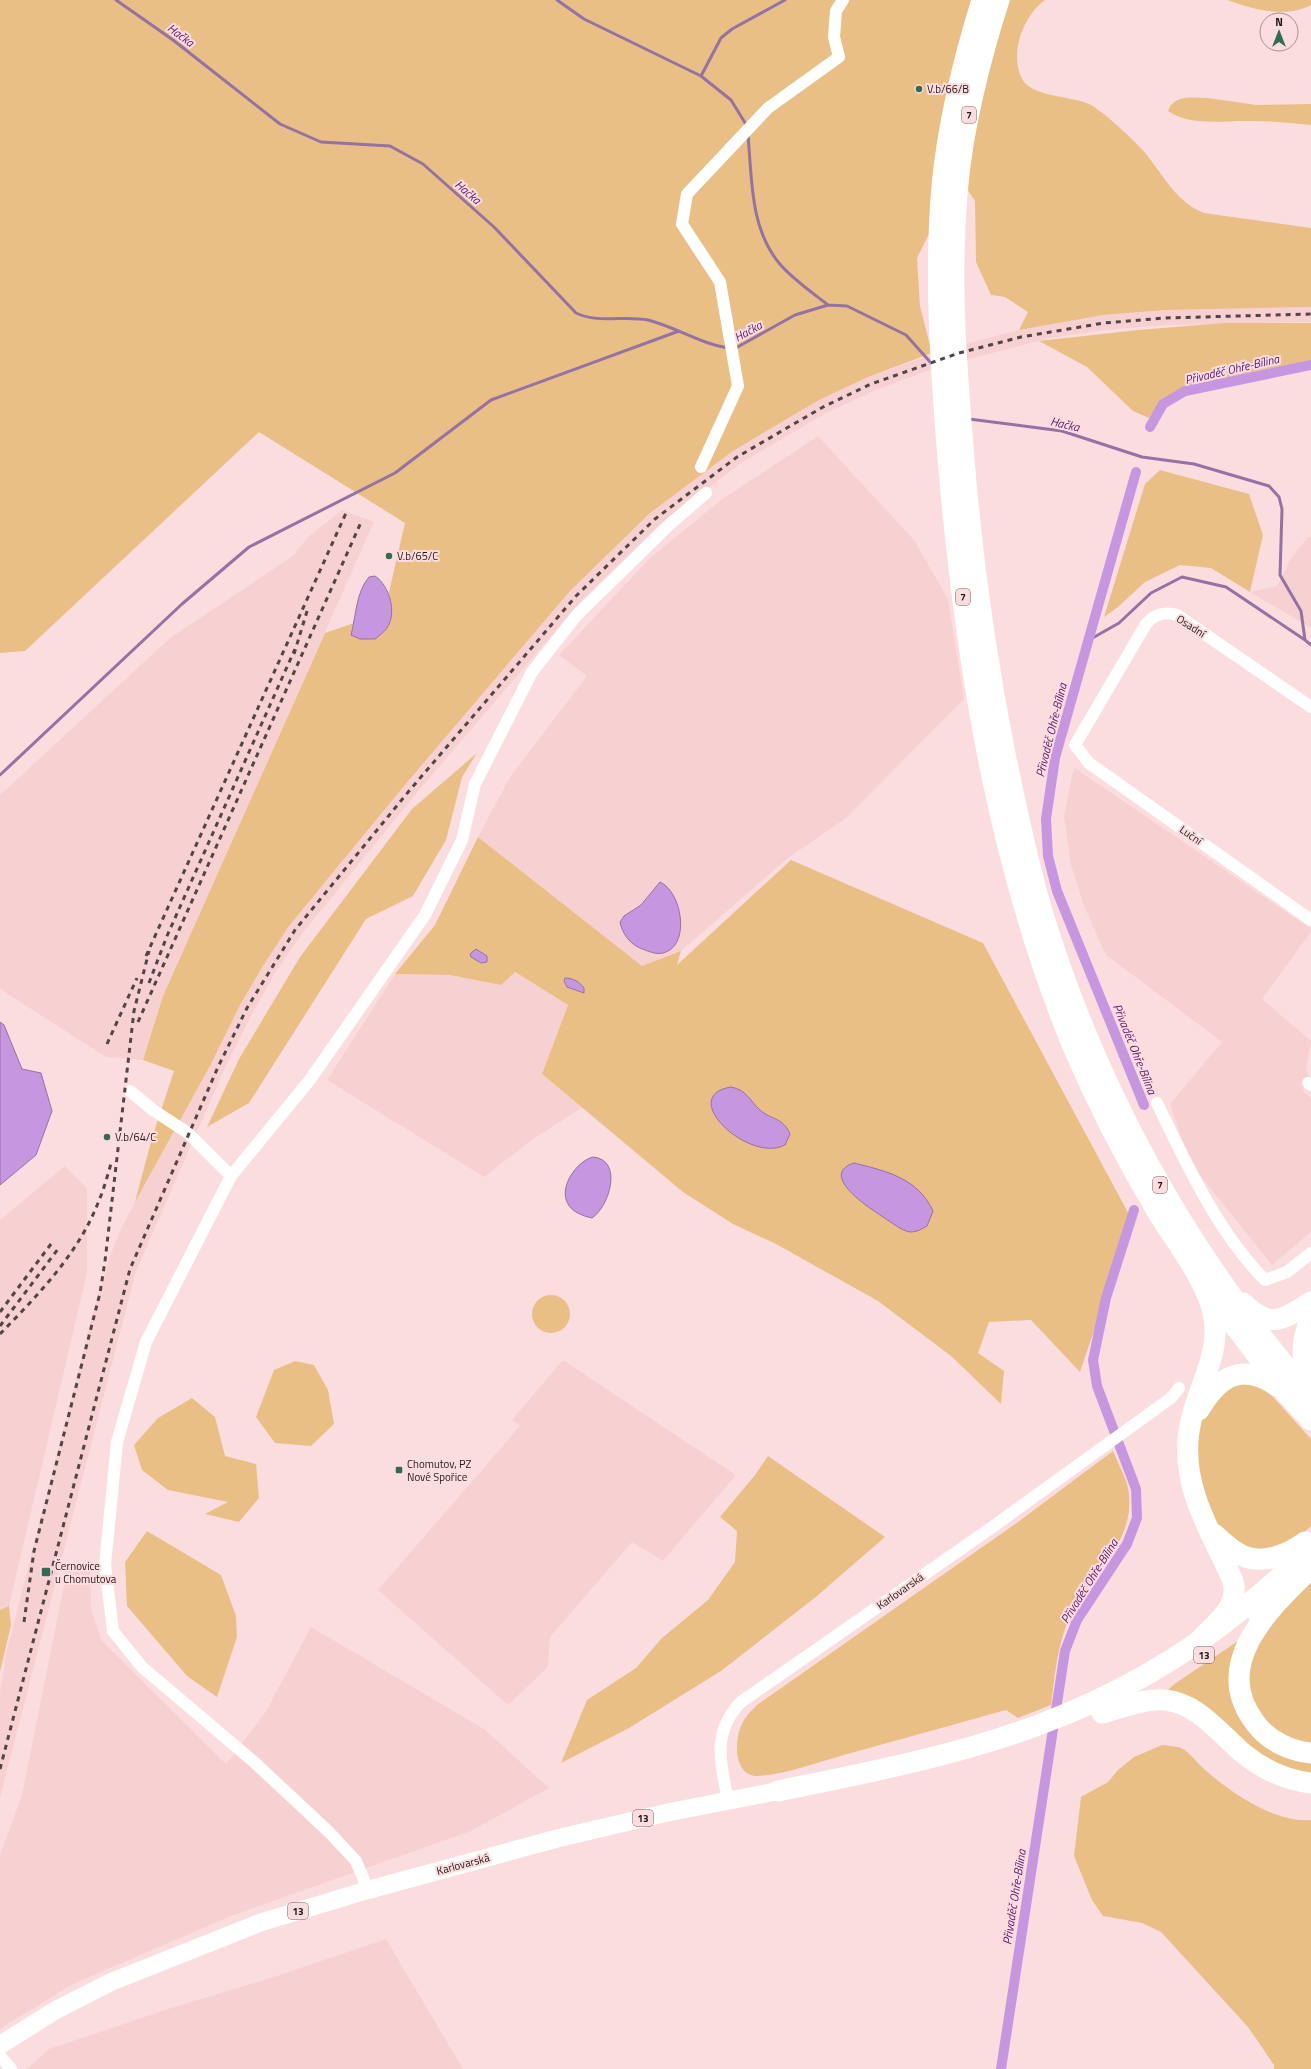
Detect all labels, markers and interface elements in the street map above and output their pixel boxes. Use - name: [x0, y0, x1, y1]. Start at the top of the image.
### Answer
- north arrow: [1259, 12, 1299, 52]
- text: N: [1275, 14, 1283, 30]
- water label: Hačka: [164, 19, 199, 52]
- place label: V.b/66/B: [927, 81, 969, 97]
- marker: V.b/66/B: [914, 84, 924, 94]
- road number: 7: [962, 107, 976, 123]
- water label: Hačka: [451, 175, 486, 209]
- water label: Hačka: [731, 315, 766, 346]
- water label: Přivaděč Ohře-Bílina: [1183, 349, 1282, 389]
- water label: Hačka: [1049, 411, 1082, 437]
- place label: V.b/65/C: [397, 548, 438, 564]
- marker: V.b/65/C: [384, 551, 394, 561]
- road number: 7: [956, 589, 970, 605]
- street label: Osadní: [1173, 611, 1210, 642]
- water label: Přivaděč Ohře-Bílina: [1030, 680, 1072, 779]
- street label: Luční: [1177, 822, 1207, 849]
- water label: Přivaděč Ohře-Bílina: [1108, 1001, 1162, 1098]
- place label: V.b/64/C: [115, 1129, 156, 1145]
- marker: V.b/64/C: [102, 1132, 112, 1142]
- road number: 7: [1153, 1177, 1167, 1193]
- place label: Chomutov, PZ Nové Spořice: [407, 1456, 472, 1485]
- marker: Chomutov, PZ Nové Spořice: [394, 1465, 404, 1475]
- water label: Přivaděč Ohře-Bílina: [1055, 1534, 1123, 1627]
- place label: Černovice u Chomutova: [55, 1558, 117, 1587]
- marker: Černovice u Chomutova: [40, 1566, 52, 1578]
- street label: Karlovarská: [873, 1569, 927, 1613]
- road number: 13: [1194, 1647, 1214, 1663]
- road number: 13: [633, 1810, 653, 1826]
- water label: Přivaděč Ohře-Bílina: [997, 1847, 1031, 1946]
- street label: Karlovarská: [435, 1849, 492, 1879]
- road number: 13: [288, 1903, 308, 1919]

